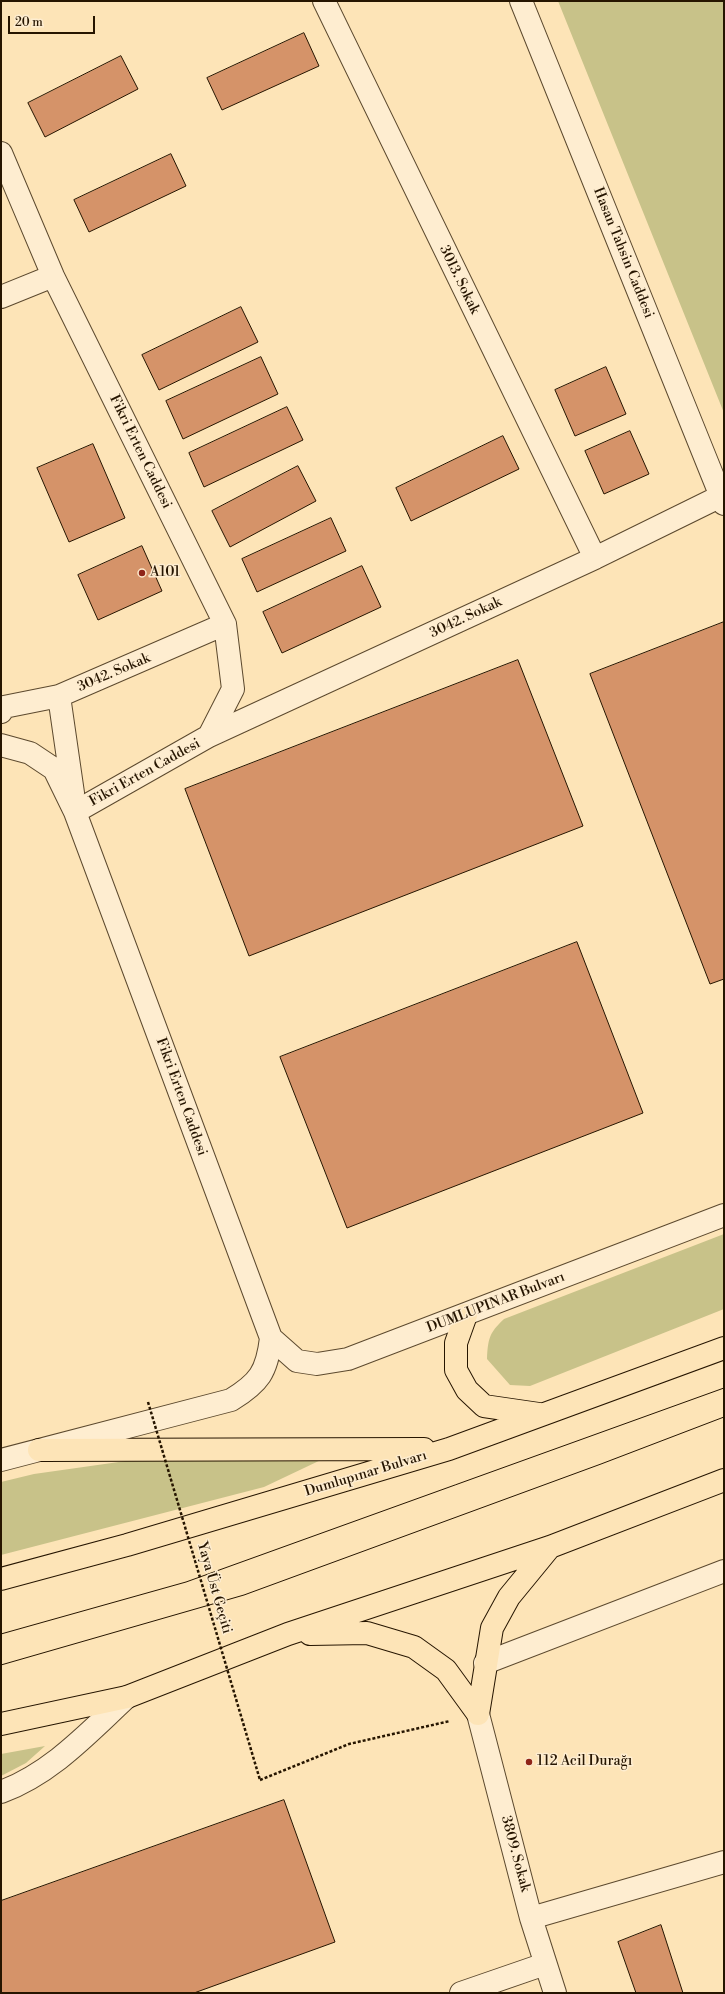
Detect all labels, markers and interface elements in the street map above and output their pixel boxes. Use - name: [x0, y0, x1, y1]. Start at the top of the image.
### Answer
- scale bar: [10, 8, 97, 34]
- text: 20 m: [15, 15, 43, 30]
- street label: Hasan Tahsin Caddesi: [589, 185, 657, 321]
- street label: 3013. Sokak: [435, 243, 483, 317]
- street label: Fikri Erten Caddesi: [105, 392, 175, 512]
- place label: A101: [150, 565, 180, 581]
- marker: A101: [137, 568, 147, 578]
- street label: 3042. Sokak: [427, 594, 505, 642]
- street label: 3042. Sokak: [75, 650, 153, 696]
- street label: Fikri Erten Caddesi: [86, 735, 204, 811]
- street label: Fikri Erten Caddesi: [152, 1036, 210, 1158]
- street label: DUMLUPINAR Bulvarı: [425, 1269, 567, 1337]
- street label: Dumlupınar Bulvarı: [303, 1447, 429, 1501]
- street label: Yaya Üst Geçiti: [193, 1540, 235, 1636]
- place label: 112 Acil Durağı: [537, 1754, 632, 1770]
- marker: 112 Acil Durağı: [524, 1757, 534, 1767]
- street label: 3809. Sokak: [497, 1814, 533, 1894]

